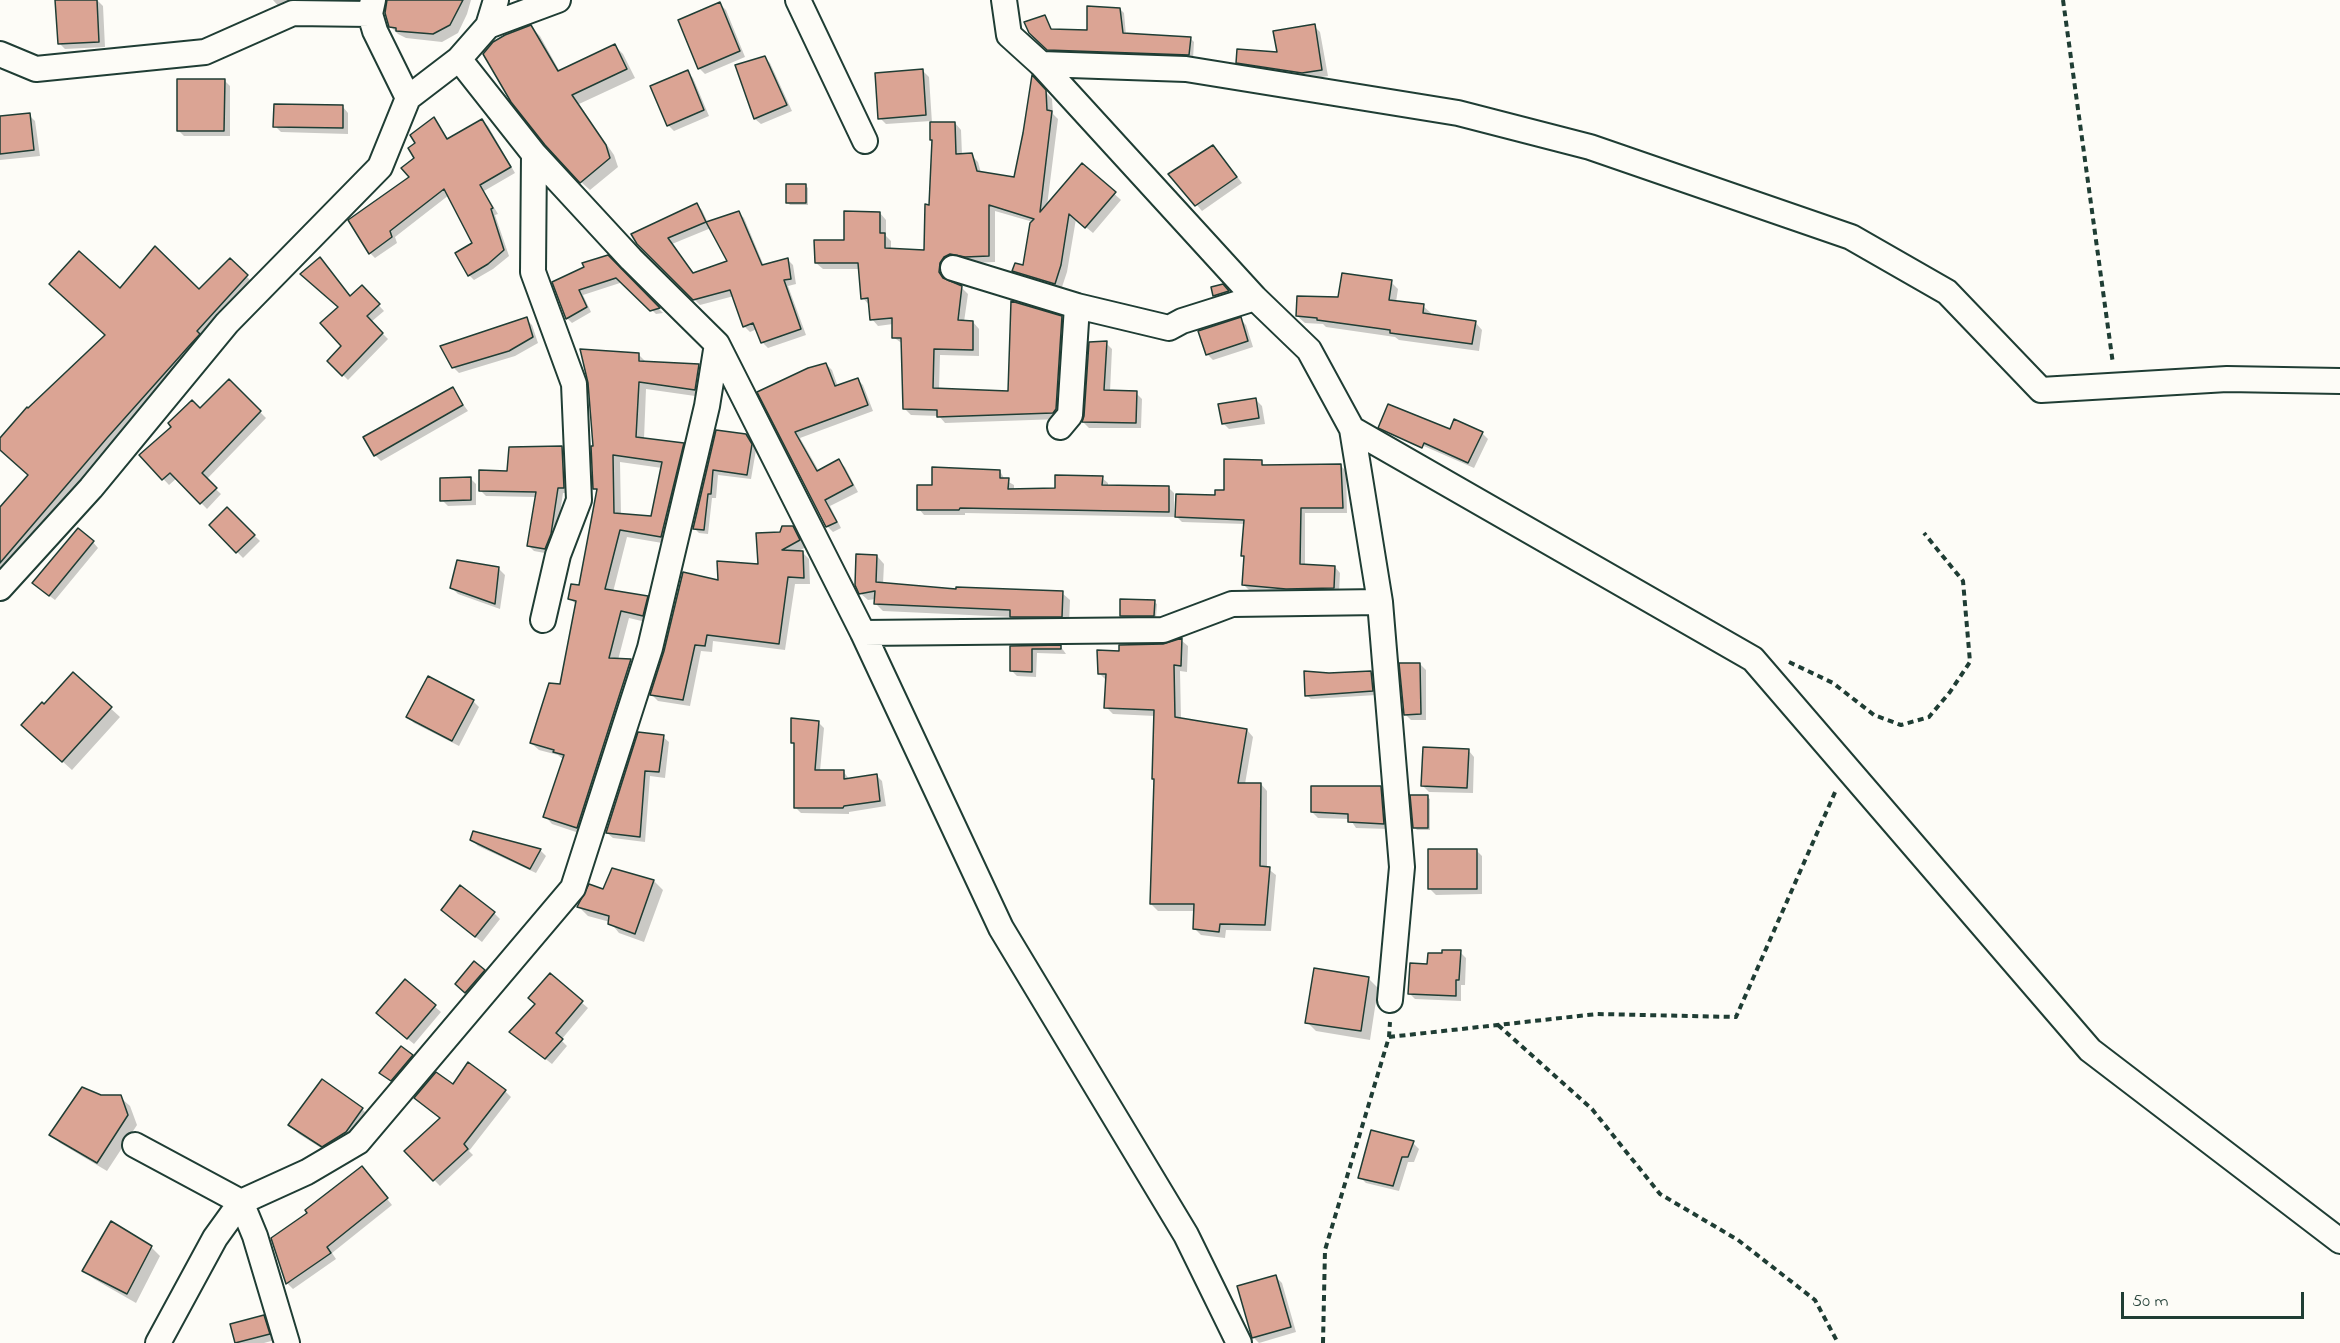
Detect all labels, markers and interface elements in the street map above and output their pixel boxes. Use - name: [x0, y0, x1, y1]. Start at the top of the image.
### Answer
- scale bar: [2124, 1280, 2307, 1318]
- text: 50 m: [2132, 1289, 2169, 1315]

